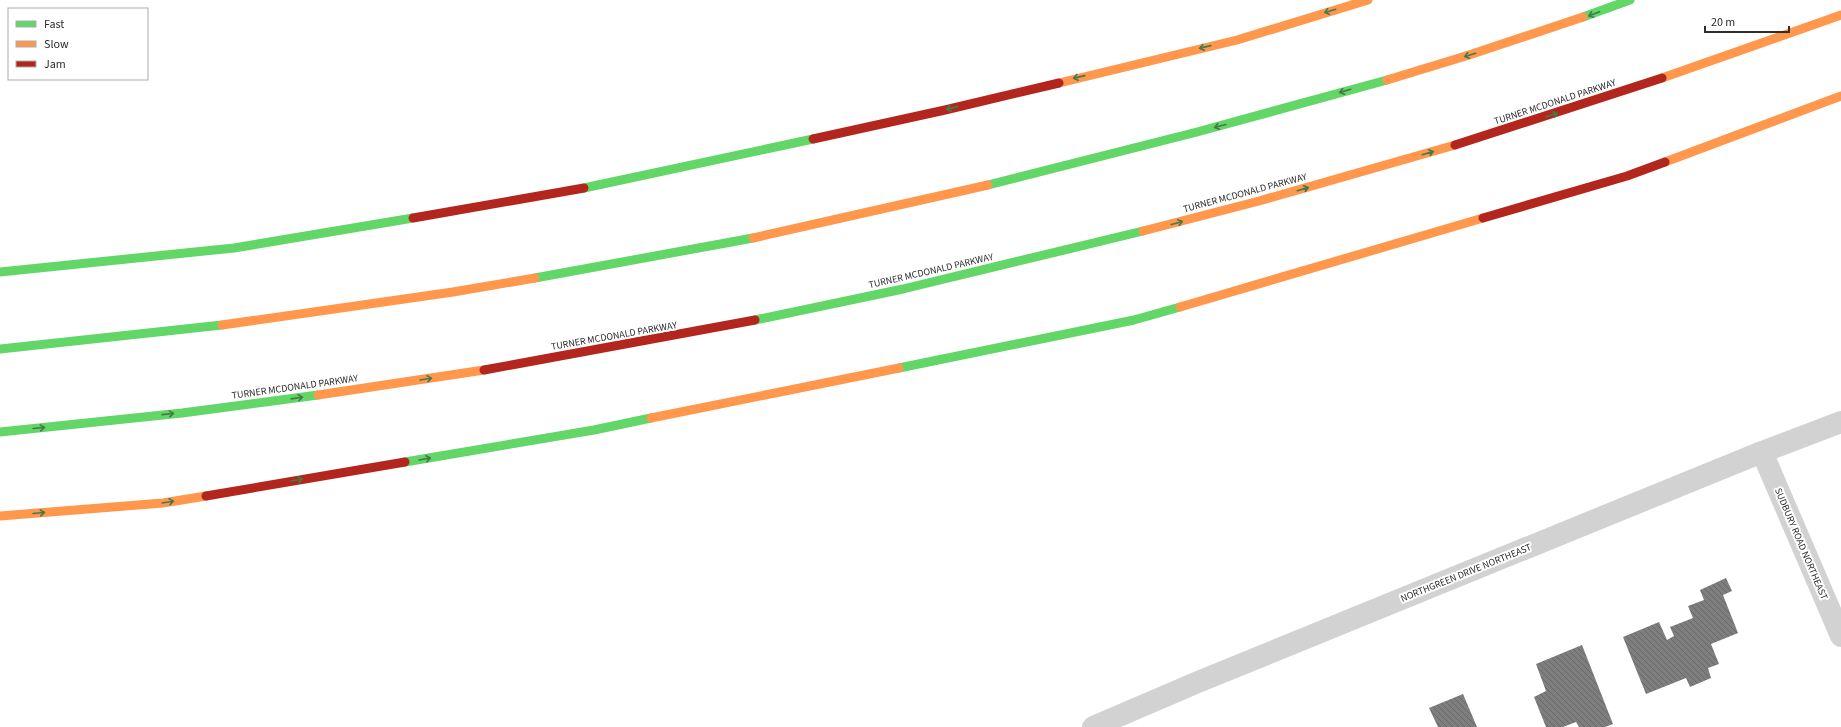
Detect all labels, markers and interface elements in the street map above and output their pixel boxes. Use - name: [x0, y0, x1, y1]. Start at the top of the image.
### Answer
- legend: [8, 8, 148, 80]
- one-way arrow: [1324, 8, 1337, 15]
- scale bar: [1705, 8, 1789, 34]
- one-way arrow: [1588, 10, 1600, 18]
- text: 20 m: [1711, 14, 1735, 31]
- text: Fast: [44, 16, 64, 33]
- text: Slow: [44, 36, 69, 53]
- one-way arrow: [1199, 44, 1212, 52]
- one-way arrow: [1464, 51, 1476, 59]
- text: Jam: [44, 56, 66, 73]
- one-way arrow: [1073, 74, 1086, 82]
- street label: TURNER MCDONALD PARKWAY: [1492, 76, 1618, 128]
- one-way arrow: [1339, 88, 1352, 95]
- one-way arrow: [946, 104, 959, 112]
- one-way arrow: [1545, 111, 1558, 118]
- one-way arrow: [1214, 123, 1227, 130]
- one-way arrow: [1421, 149, 1434, 157]
- street label: TURNER MCDONALD PARKWAY: [1182, 170, 1309, 216]
- one-way arrow: [1296, 185, 1309, 192]
- one-way arrow: [1170, 218, 1183, 226]
- street label: TURNER MCDONALD PARKWAY: [867, 250, 995, 292]
- street label: TURNER MCDONALD PARKWAY: [550, 318, 678, 354]
- street label: TURNER MCDONALD PARKWAY: [231, 371, 359, 403]
- one-way arrow: [419, 375, 432, 383]
- one-way arrow: [290, 394, 303, 402]
- one-way arrow: [161, 410, 174, 418]
- one-way arrow: [32, 424, 45, 432]
- one-way arrow: [418, 455, 431, 463]
- one-way arrow: [290, 476, 303, 484]
- street label: SUDBURY ROAD NORTHEAST: [1771, 486, 1831, 603]
- one-way arrow: [161, 498, 174, 506]
- one-way arrow: [32, 510, 45, 517]
- street label: NORTHGREEN DRIVE NORTHEAST: [1398, 540, 1534, 606]

